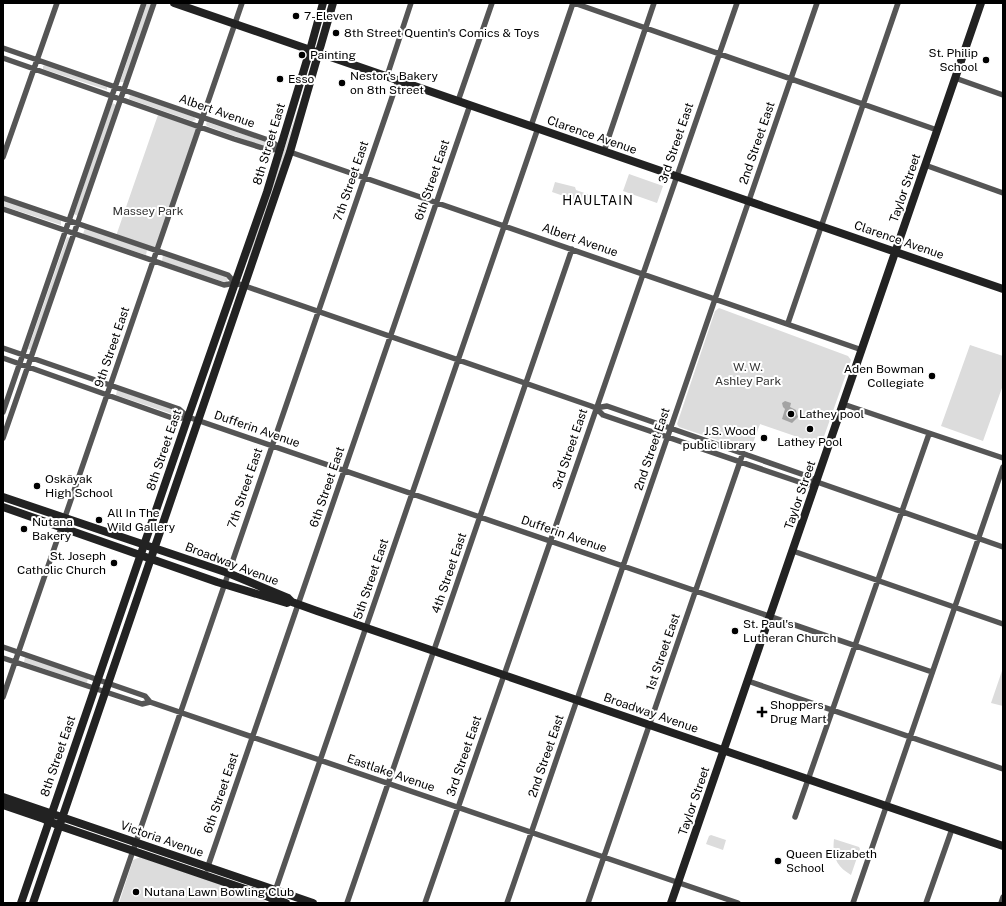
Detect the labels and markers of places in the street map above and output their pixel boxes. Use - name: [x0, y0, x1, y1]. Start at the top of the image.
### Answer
- place label: 7-Eleven: [304, 9, 353, 23]
- marker: 7-Eleven: [291, 11, 301, 21]
- place label: 8th Street Quentin's Comics & Toys: [344, 26, 539, 40]
- marker: 8th Street Quentin's Comics & Toys: [331, 28, 341, 38]
- place label: St. Philip School: [929, 46, 978, 74]
- place label: Painting: [310, 48, 356, 62]
- marker: Painting: [297, 50, 307, 60]
- marker: St. Philip School: [981, 55, 991, 65]
- place label: Nestor's Bakery on 8th Street: [350, 69, 439, 97]
- place label: Esso: [288, 72, 314, 86]
- marker: Esso: [275, 74, 285, 84]
- marker: Nestor's Bakery on 8th Street: [337, 78, 347, 88]
- place label: Aden Bowman Collegiate: [844, 362, 924, 390]
- marker: Aden Bowman Collegiate: [927, 371, 937, 381]
- place label: Lathey pool: [799, 407, 864, 421]
- marker: Lathey pool: [786, 409, 796, 419]
- place label: J.S. Wood public library: [683, 424, 757, 452]
- marker: Lathey Pool: [805, 424, 815, 434]
- marker: J.S. Wood public library: [759, 433, 769, 443]
- place label: Lathey Pool: [777, 435, 843, 449]
- place label: Oskāyak High School: [45, 472, 113, 500]
- marker: Oskāyak High School: [32, 481, 42, 491]
- place label: All In The Wild Gallery: [107, 506, 176, 534]
- place label: Nutana Bakery: [32, 515, 73, 543]
- marker: All In The Wild Gallery: [94, 515, 104, 525]
- marker: Nutana Bakery: [19, 524, 29, 534]
- place label: St. Joseph Catholic Church: [17, 549, 106, 577]
- marker: St. Joseph Catholic Church: [109, 558, 119, 568]
- place label: St. Paul's Lutheran Church: [743, 617, 837, 645]
- marker: St. Paul's Lutheran Church: [730, 626, 740, 636]
- place label: Shoppers Drug Mart: [770, 698, 827, 726]
- marker: Shoppers Drug Mart: [757, 707, 767, 717]
- place label: Queen Elizabeth School: [786, 847, 877, 875]
- marker: Queen Elizabeth School: [773, 856, 783, 866]
- place label: Nutana Lawn Bowling Club: [144, 885, 294, 899]
- marker: Nutana Lawn Bowling Club: [131, 887, 141, 897]

